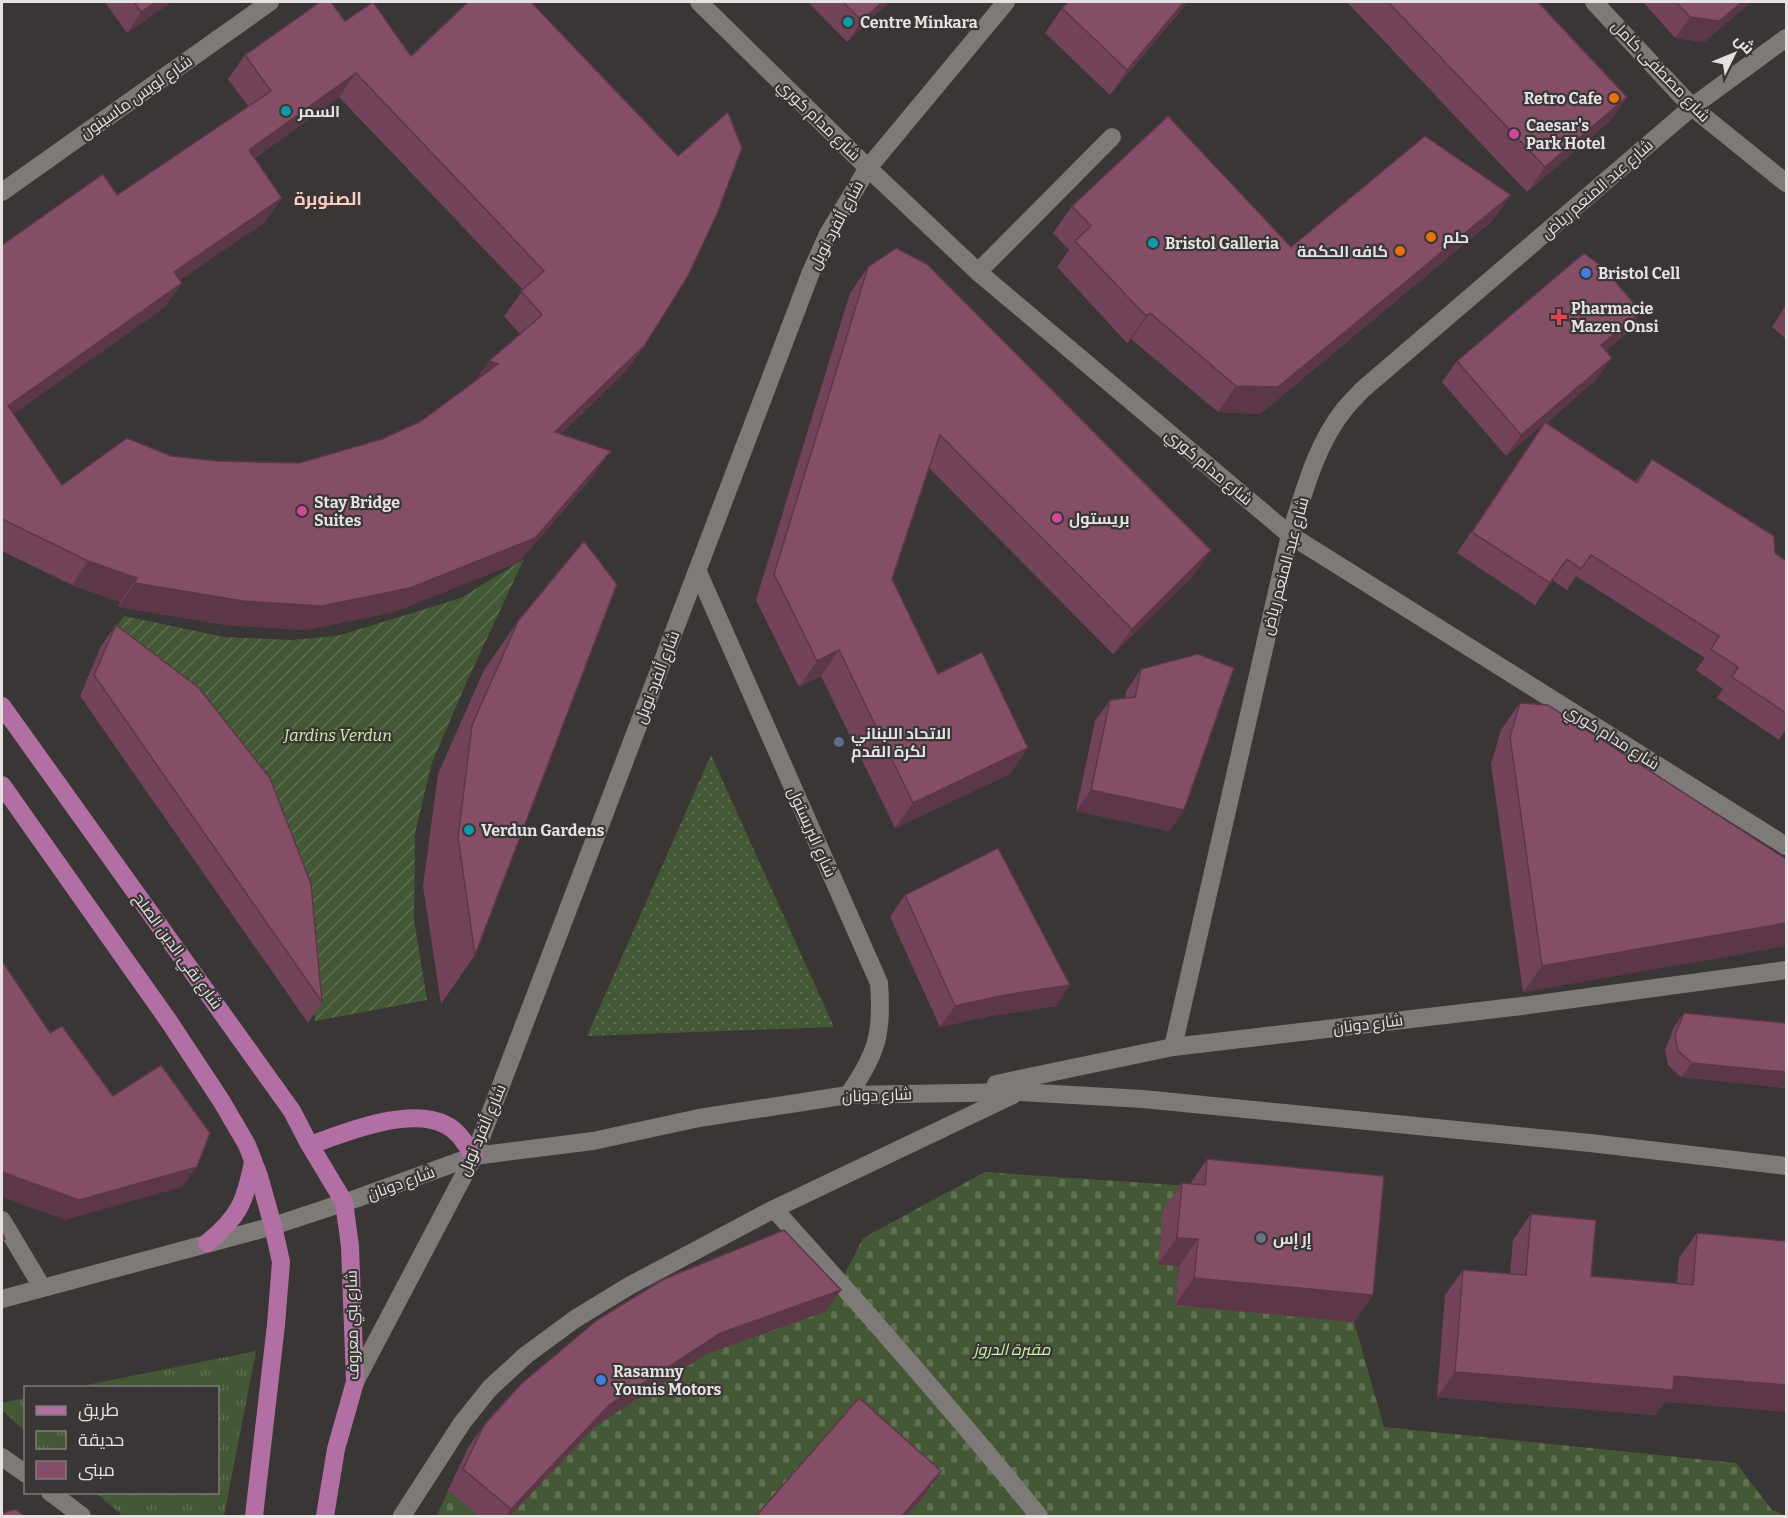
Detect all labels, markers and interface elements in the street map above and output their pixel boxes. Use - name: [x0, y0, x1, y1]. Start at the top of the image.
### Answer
- place label: Centre Minkara: [860, 13, 978, 32]
- marker: Centre Minkara: [841, 15, 855, 29]
- street label: شارع مصطفى كامل: [1606, 16, 1714, 127]
- north arrow: [1704, 24, 1764, 84]
- text: ش: [1731, 30, 1759, 58]
- street label: شارع لويس ماسينون: [76, 51, 197, 145]
- street label: شارع مدام كوري: [771, 76, 865, 167]
- place label: Retro Cafe: [1524, 89, 1602, 108]
- marker: Retro Cafe: [1607, 91, 1621, 105]
- place label: السمر: [297, 102, 340, 121]
- marker: السمر: [279, 104, 293, 118]
- place label: Caesar's Park Hotel: [1526, 116, 1606, 153]
- marker: Caesar's Park Hotel: [1507, 127, 1521, 141]
- street label: شارع عبد المنعم رياض: [1537, 135, 1658, 244]
- street label: شارع ألفرد نوبل: [805, 177, 869, 274]
- district label: الصنوبرة: [294, 188, 362, 210]
- place label: حلم: [1443, 228, 1469, 249]
- marker: حلم: [1424, 230, 1438, 244]
- place label: Bristol Galleria: [1165, 234, 1279, 253]
- marker: Bristol Galleria: [1146, 236, 1160, 250]
- place label: كافه الحكمة: [1297, 242, 1388, 261]
- marker: كافه الحكمة: [1393, 244, 1407, 258]
- place label: Bristol Cell: [1598, 264, 1680, 283]
- marker: Bristol Cell: [1579, 266, 1593, 280]
- place label: Pharmacie Mazen Onsi: [1571, 299, 1659, 336]
- marker: Pharmacie Mazen Onsi: [1552, 310, 1566, 324]
- street label: شارع مدام كوري: [1159, 425, 1257, 512]
- place label: Stay Bridge Suites: [314, 493, 400, 530]
- street label: شارع عبد المنعم رياض: [1257, 495, 1314, 637]
- marker: Stay Bridge Suites: [295, 504, 309, 518]
- place label: بريستول: [1069, 509, 1130, 528]
- marker: بريستول: [1050, 511, 1064, 525]
- street label: شارع ألفرد نوبل: [631, 628, 685, 727]
- street label: شارع مدام كوري: [1559, 700, 1663, 777]
- place label: الاتحاد اللبناني لكرة القدم: [851, 724, 951, 763]
- park label: Jardins Verdun: [282, 726, 392, 745]
- marker: الاتحاد اللبناني لكرة القدم: [832, 735, 846, 749]
- street label: شارع البريستول: [782, 784, 840, 881]
- place label: Verdun Gardens: [481, 821, 605, 840]
- marker: Verdun Gardens: [462, 823, 476, 837]
- street label: شارع تقي الدين الصلح: [126, 889, 227, 1015]
- street label: شارع دونان: [1332, 1010, 1404, 1040]
- street label: شارع ألفرد نوبل: [454, 1081, 512, 1180]
- street label: شارع دونان: [842, 1084, 913, 1108]
- street label: شارع دونان: [365, 1162, 438, 1206]
- place label: إر إس: [1273, 1229, 1312, 1250]
- marker: إر إس: [1254, 1231, 1268, 1245]
- street label: شارع بني معروف: [342, 1270, 366, 1380]
- park label: مقبرة الدروز: [972, 1340, 1051, 1359]
- place label: Rasamny Younis Motors: [613, 1362, 722, 1399]
- marker: Rasamny Younis Motors: [594, 1373, 608, 1387]
- legend: [24, 1386, 219, 1494]
- text: طريق: [78, 1399, 119, 1422]
- text: حديقة: [78, 1429, 124, 1451]
- text: مبنى: [78, 1459, 115, 1481]

